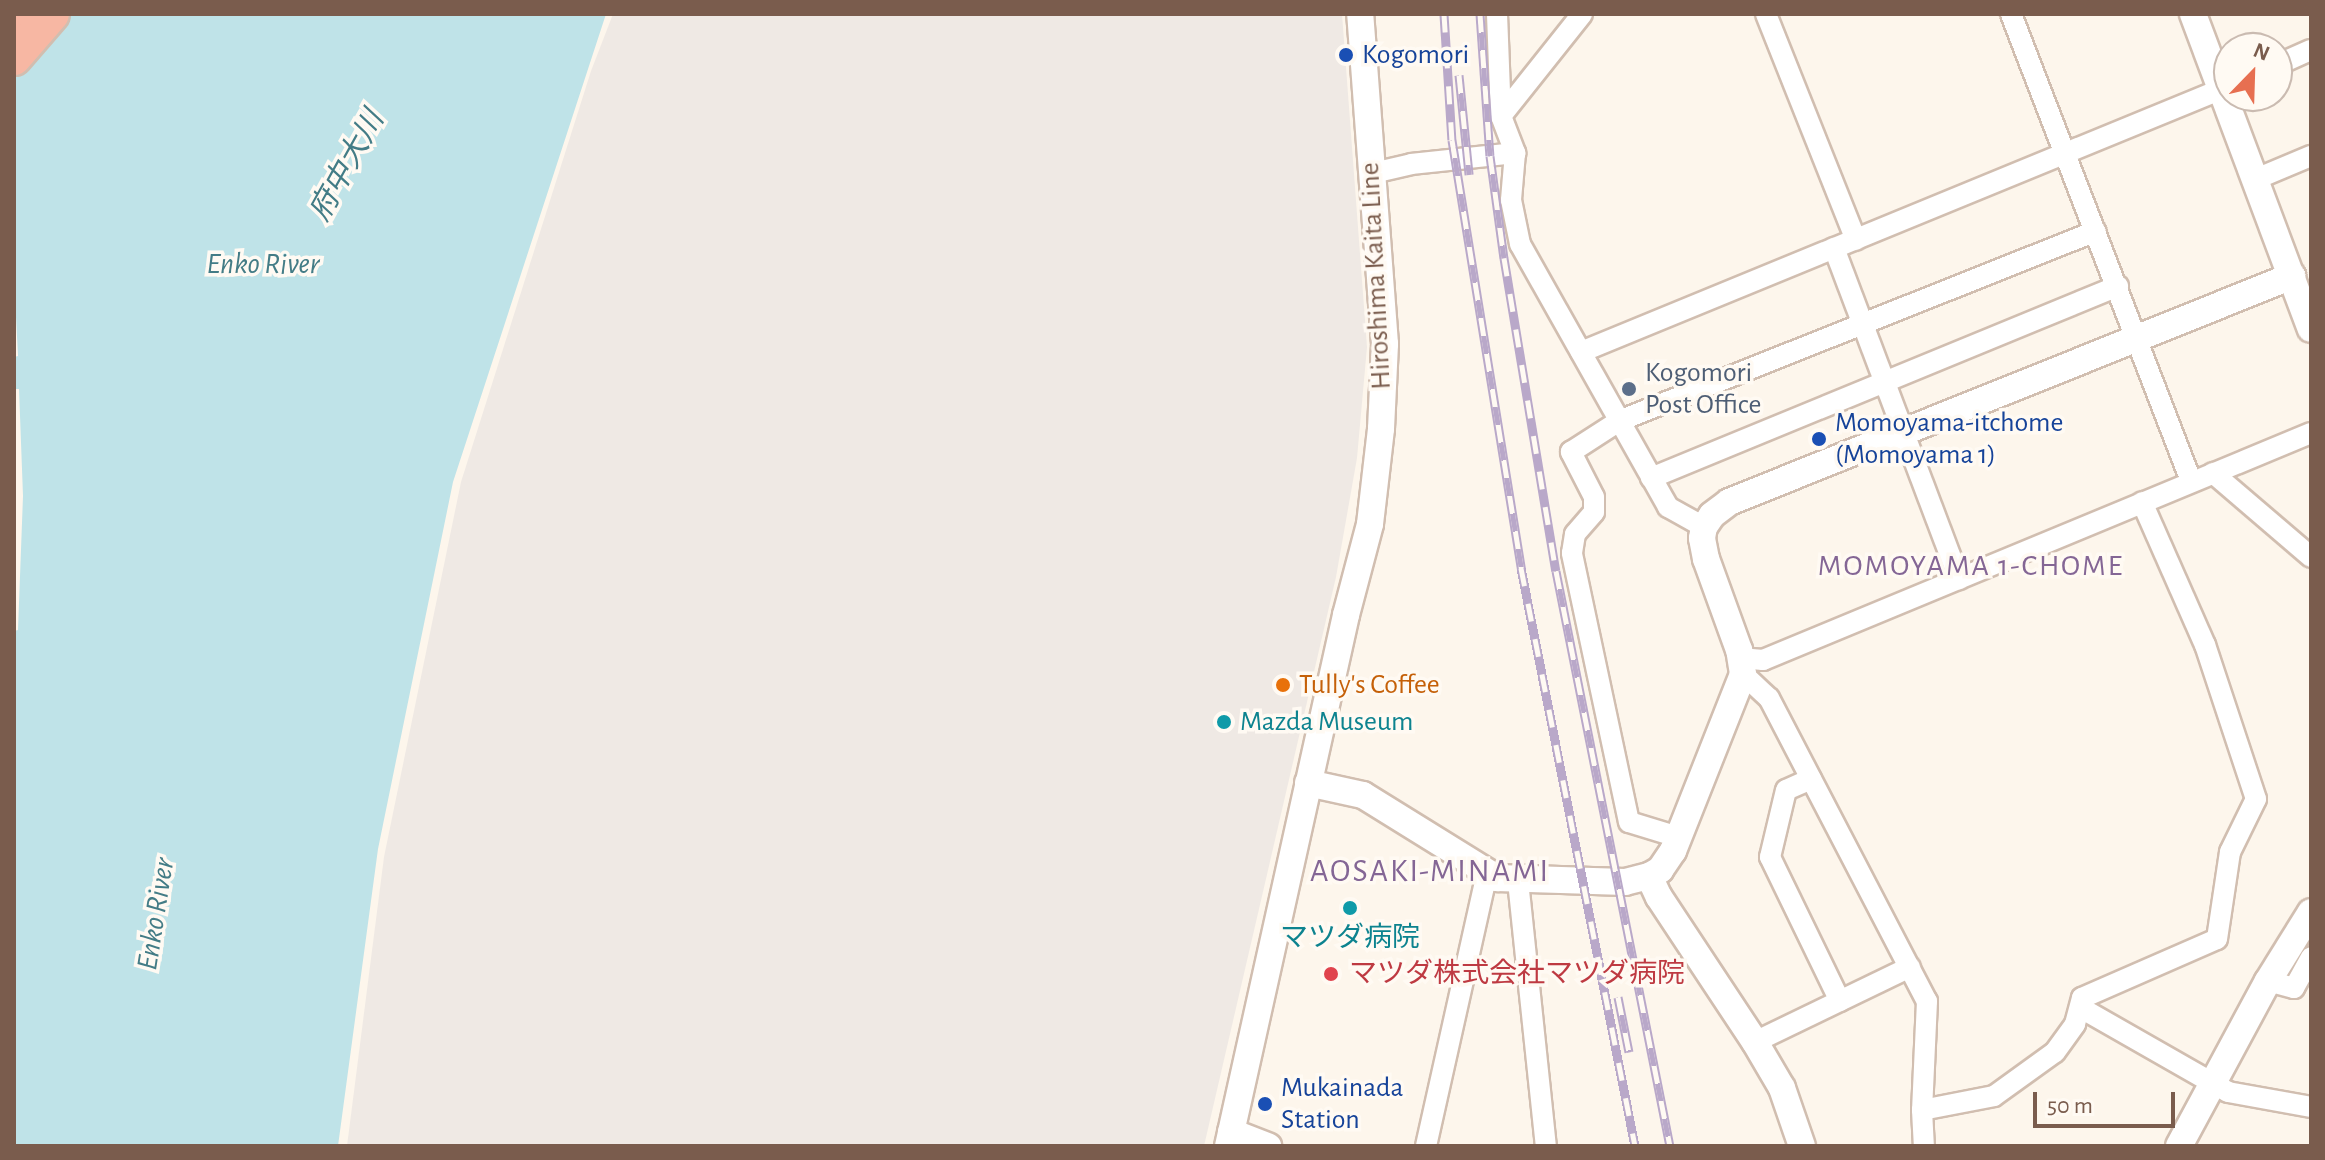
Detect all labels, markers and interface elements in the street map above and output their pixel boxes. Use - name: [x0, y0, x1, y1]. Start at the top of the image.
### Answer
- north arrow: [2213, 32, 2293, 112]
- place label: Kogomori: [1362, 38, 1469, 72]
- text: N: [2250, 39, 2273, 65]
- marker: Kogomori: [1337, 46, 1355, 64]
- water label: 府中大川: [302, 105, 392, 227]
- street label: Hiroshima Kaita Line: [1353, 162, 1399, 390]
- water label: Enko River: [206, 246, 320, 282]
- place label: Kogomori Post Office: [1645, 356, 1762, 422]
- marker: Kogomori Post Office: [1620, 380, 1638, 398]
- place label: Momoyama-itchome (Momoyama 1): [1835, 406, 2063, 472]
- marker: Momoyama-itchome (Momoyama 1): [1810, 430, 1828, 448]
- district label: MOMOYAMA 1-CHOME: [1818, 548, 2124, 584]
- place label: Tully's Coffee: [1299, 668, 1440, 702]
- marker: Tully's Coffee: [1274, 676, 1292, 694]
- place label: Mazda Museum: [1240, 705, 1413, 739]
- marker: Mazda Museum: [1215, 713, 1233, 731]
- district label: AOSAKI-MINAMI: [1310, 852, 1550, 890]
- water label: Enko River: [129, 855, 183, 973]
- marker: マツダ病院: [1341, 899, 1359, 917]
- place label: マツダ病院: [1280, 921, 1420, 955]
- place label: マツダ株式会社マツダ病院: [1349, 957, 1685, 991]
- marker: マツダ株式会社マツダ病院: [1320, 963, 1342, 985]
- place label: Mukainada Station: [1281, 1071, 1404, 1137]
- scale bar: [2037, 1076, 2179, 1126]
- text: 50 m: [2047, 1094, 2093, 1118]
- marker: Mukainada Station: [1256, 1095, 1274, 1113]

